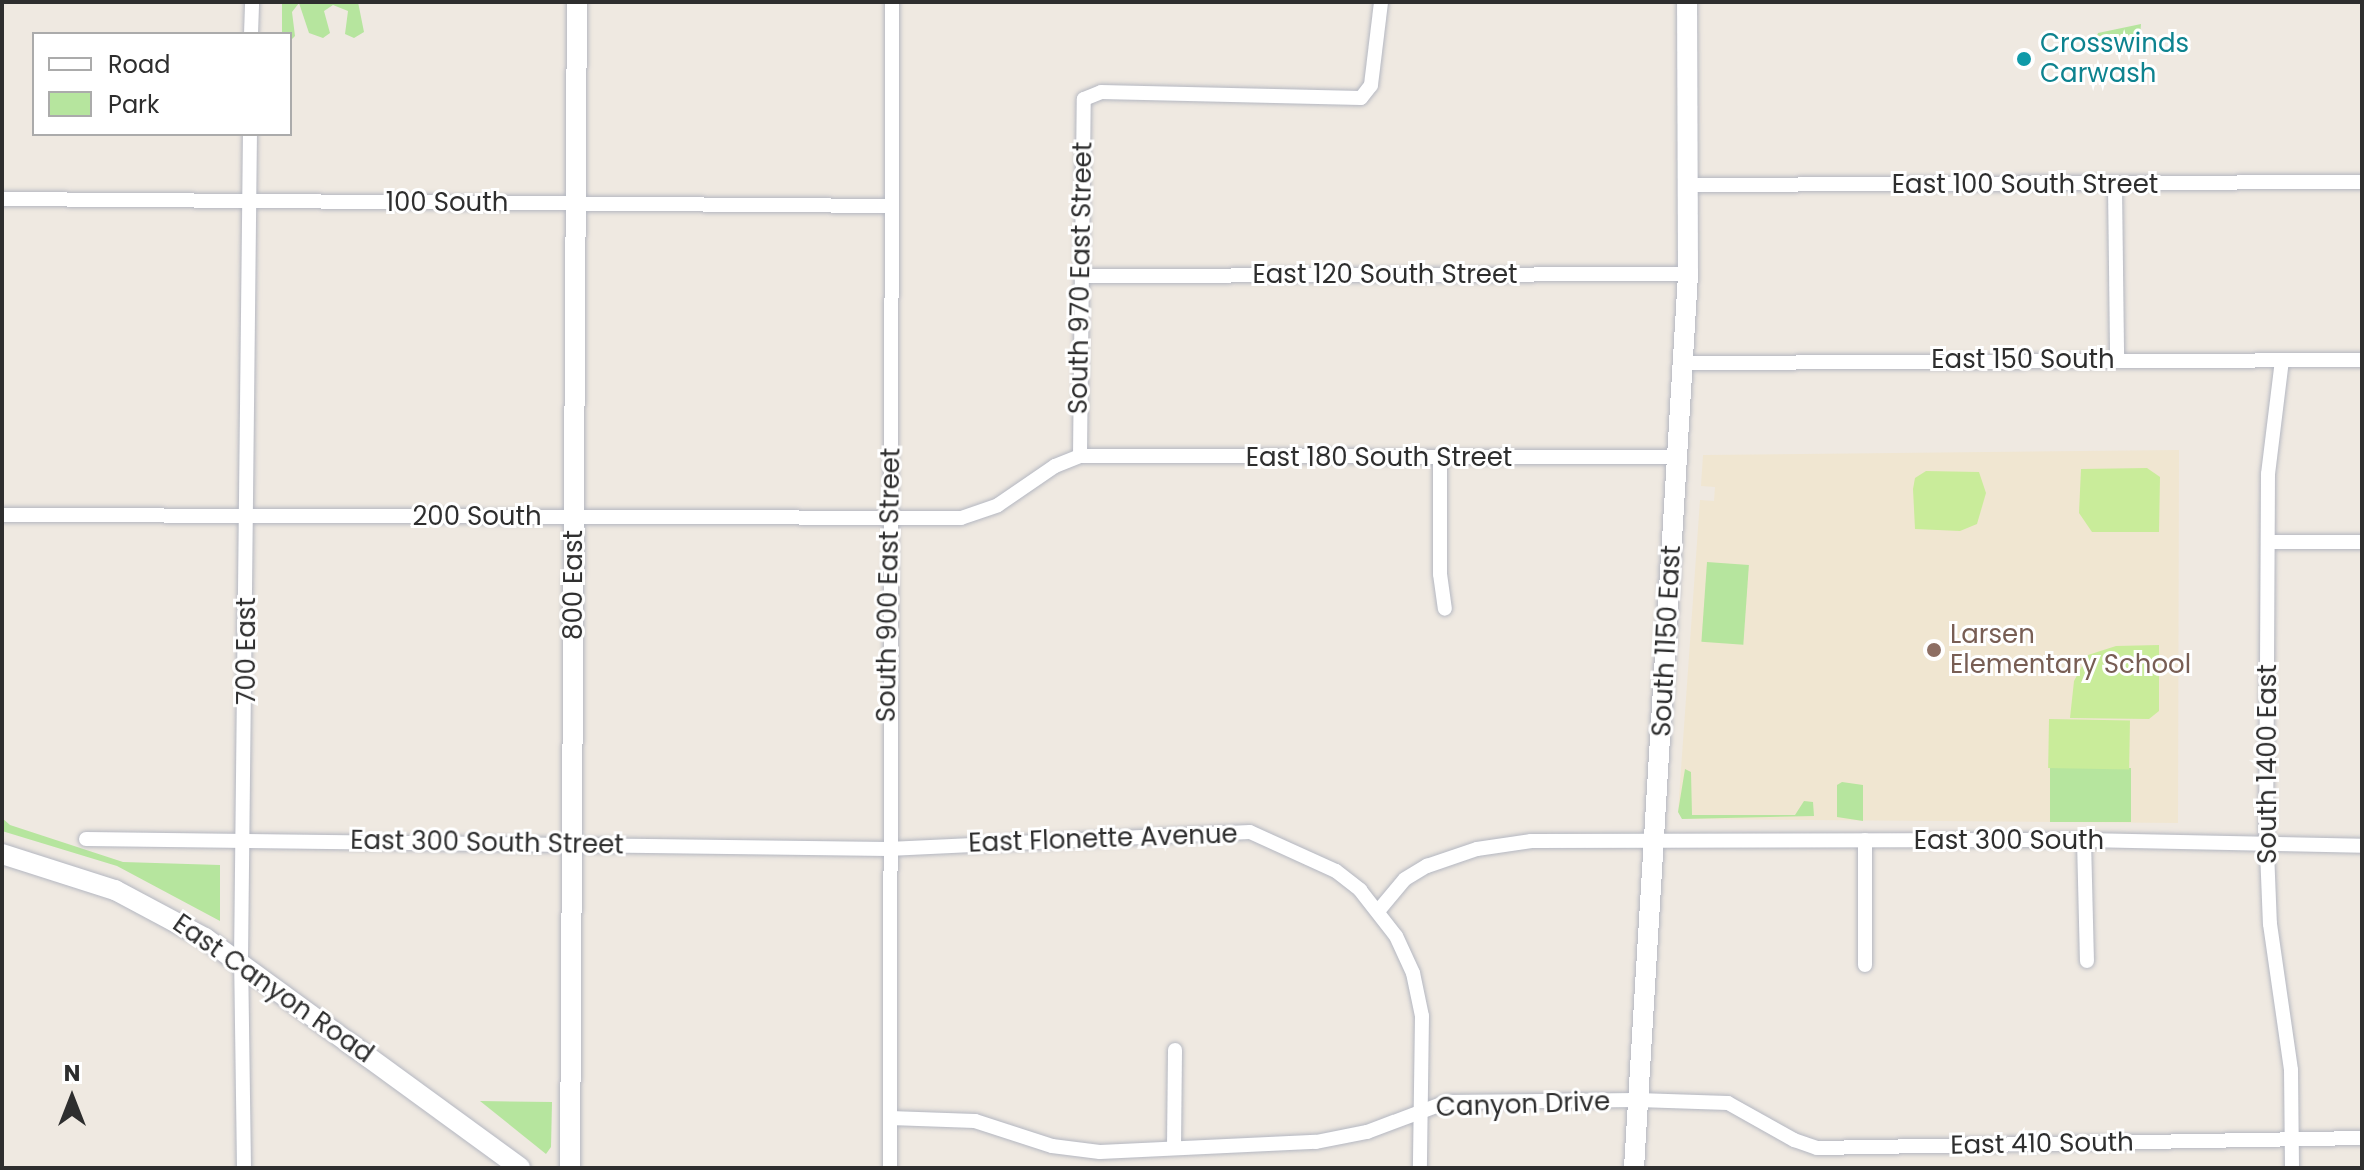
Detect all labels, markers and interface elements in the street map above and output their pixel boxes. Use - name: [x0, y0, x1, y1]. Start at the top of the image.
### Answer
- place label: Crosswinds Carwash: [2040, 28, 2189, 90]
- legend: [32, 32, 292, 136]
- text: Road: [108, 48, 170, 81]
- marker: Crosswinds Carwash: [2015, 50, 2033, 68]
- text: Park: [108, 88, 159, 121]
- street label: South 970 East Street: [1063, 142, 1099, 414]
- street label: East 100 South Street: [1892, 169, 2158, 201]
- street label: 100 South: [386, 187, 508, 219]
- street label: East 120 South Street: [1252, 259, 1518, 291]
- street label: East 150 South: [1931, 344, 2115, 376]
- street label: East 180 South Street: [1246, 442, 1512, 474]
- street label: South 900 East Street: [871, 447, 907, 723]
- street label: 200 South: [412, 501, 542, 533]
- street label: 800 East: [558, 530, 590, 640]
- street label: South 1150 East: [1646, 544, 1688, 738]
- street label: 700 East: [231, 597, 263, 705]
- place label: Larsen Elementary School: [1950, 619, 2191, 680]
- marker: Larsen Elementary School: [1925, 641, 1943, 659]
- street label: South 1400 East: [2252, 664, 2284, 864]
- street label: East Flonette Avenue: [968, 819, 1238, 859]
- street label: East 300 South Street: [350, 825, 624, 861]
- street label: East 300 South: [1914, 825, 2104, 857]
- street label: East Canyon Road: [167, 908, 379, 1070]
- north arrow: [32, 1058, 112, 1138]
- text: N: [64, 1058, 80, 1089]
- street label: Canyon Drive: [1435, 1086, 1611, 1124]
- street label: East 410 South: [1950, 1127, 2134, 1161]

